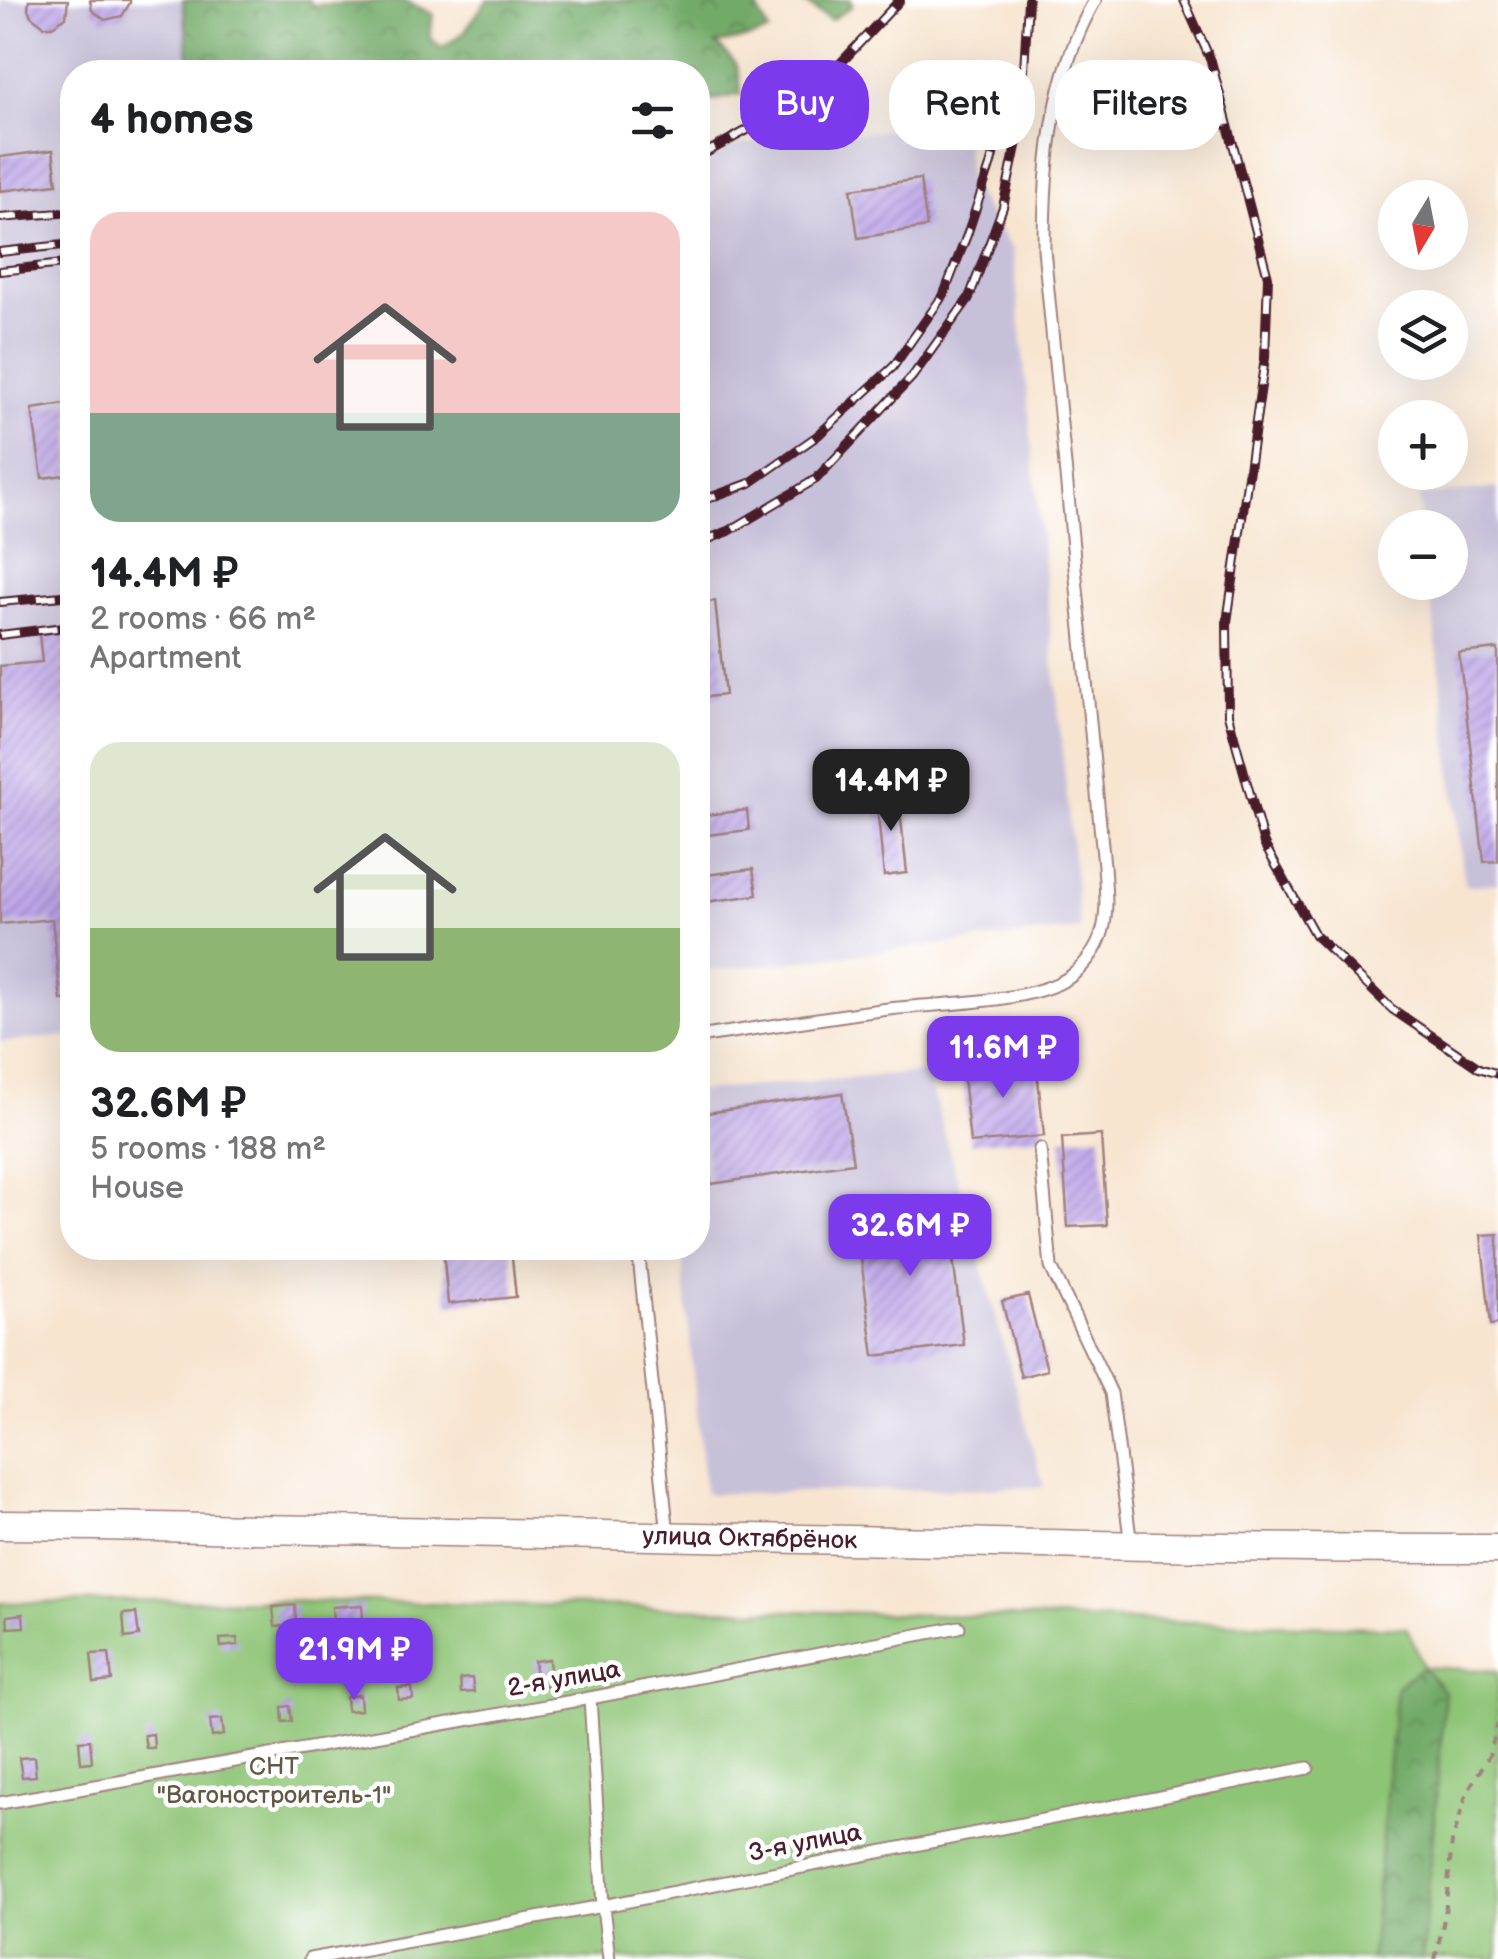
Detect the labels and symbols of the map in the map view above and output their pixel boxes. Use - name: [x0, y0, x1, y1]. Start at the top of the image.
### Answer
- north arrow: [1378, 180, 1468, 270]
- pin: 14.4M ₽: [799, 749, 983, 834]
- pin: 11.6M ₽: [911, 1016, 1095, 1101]
- pin: 32.6M ₽: [818, 1194, 1002, 1279]
- street label: улица Октябрёнок: [642, 1520, 858, 1556]
- pin: 21.9M ₽: [262, 1618, 446, 1703]
- street label: 2-я улица: [505, 1654, 623, 1704]
- park label: СНТ "Вагоностроитель-1": [157, 1751, 391, 1811]
- street label: 3-я улица: [746, 1817, 864, 1869]

